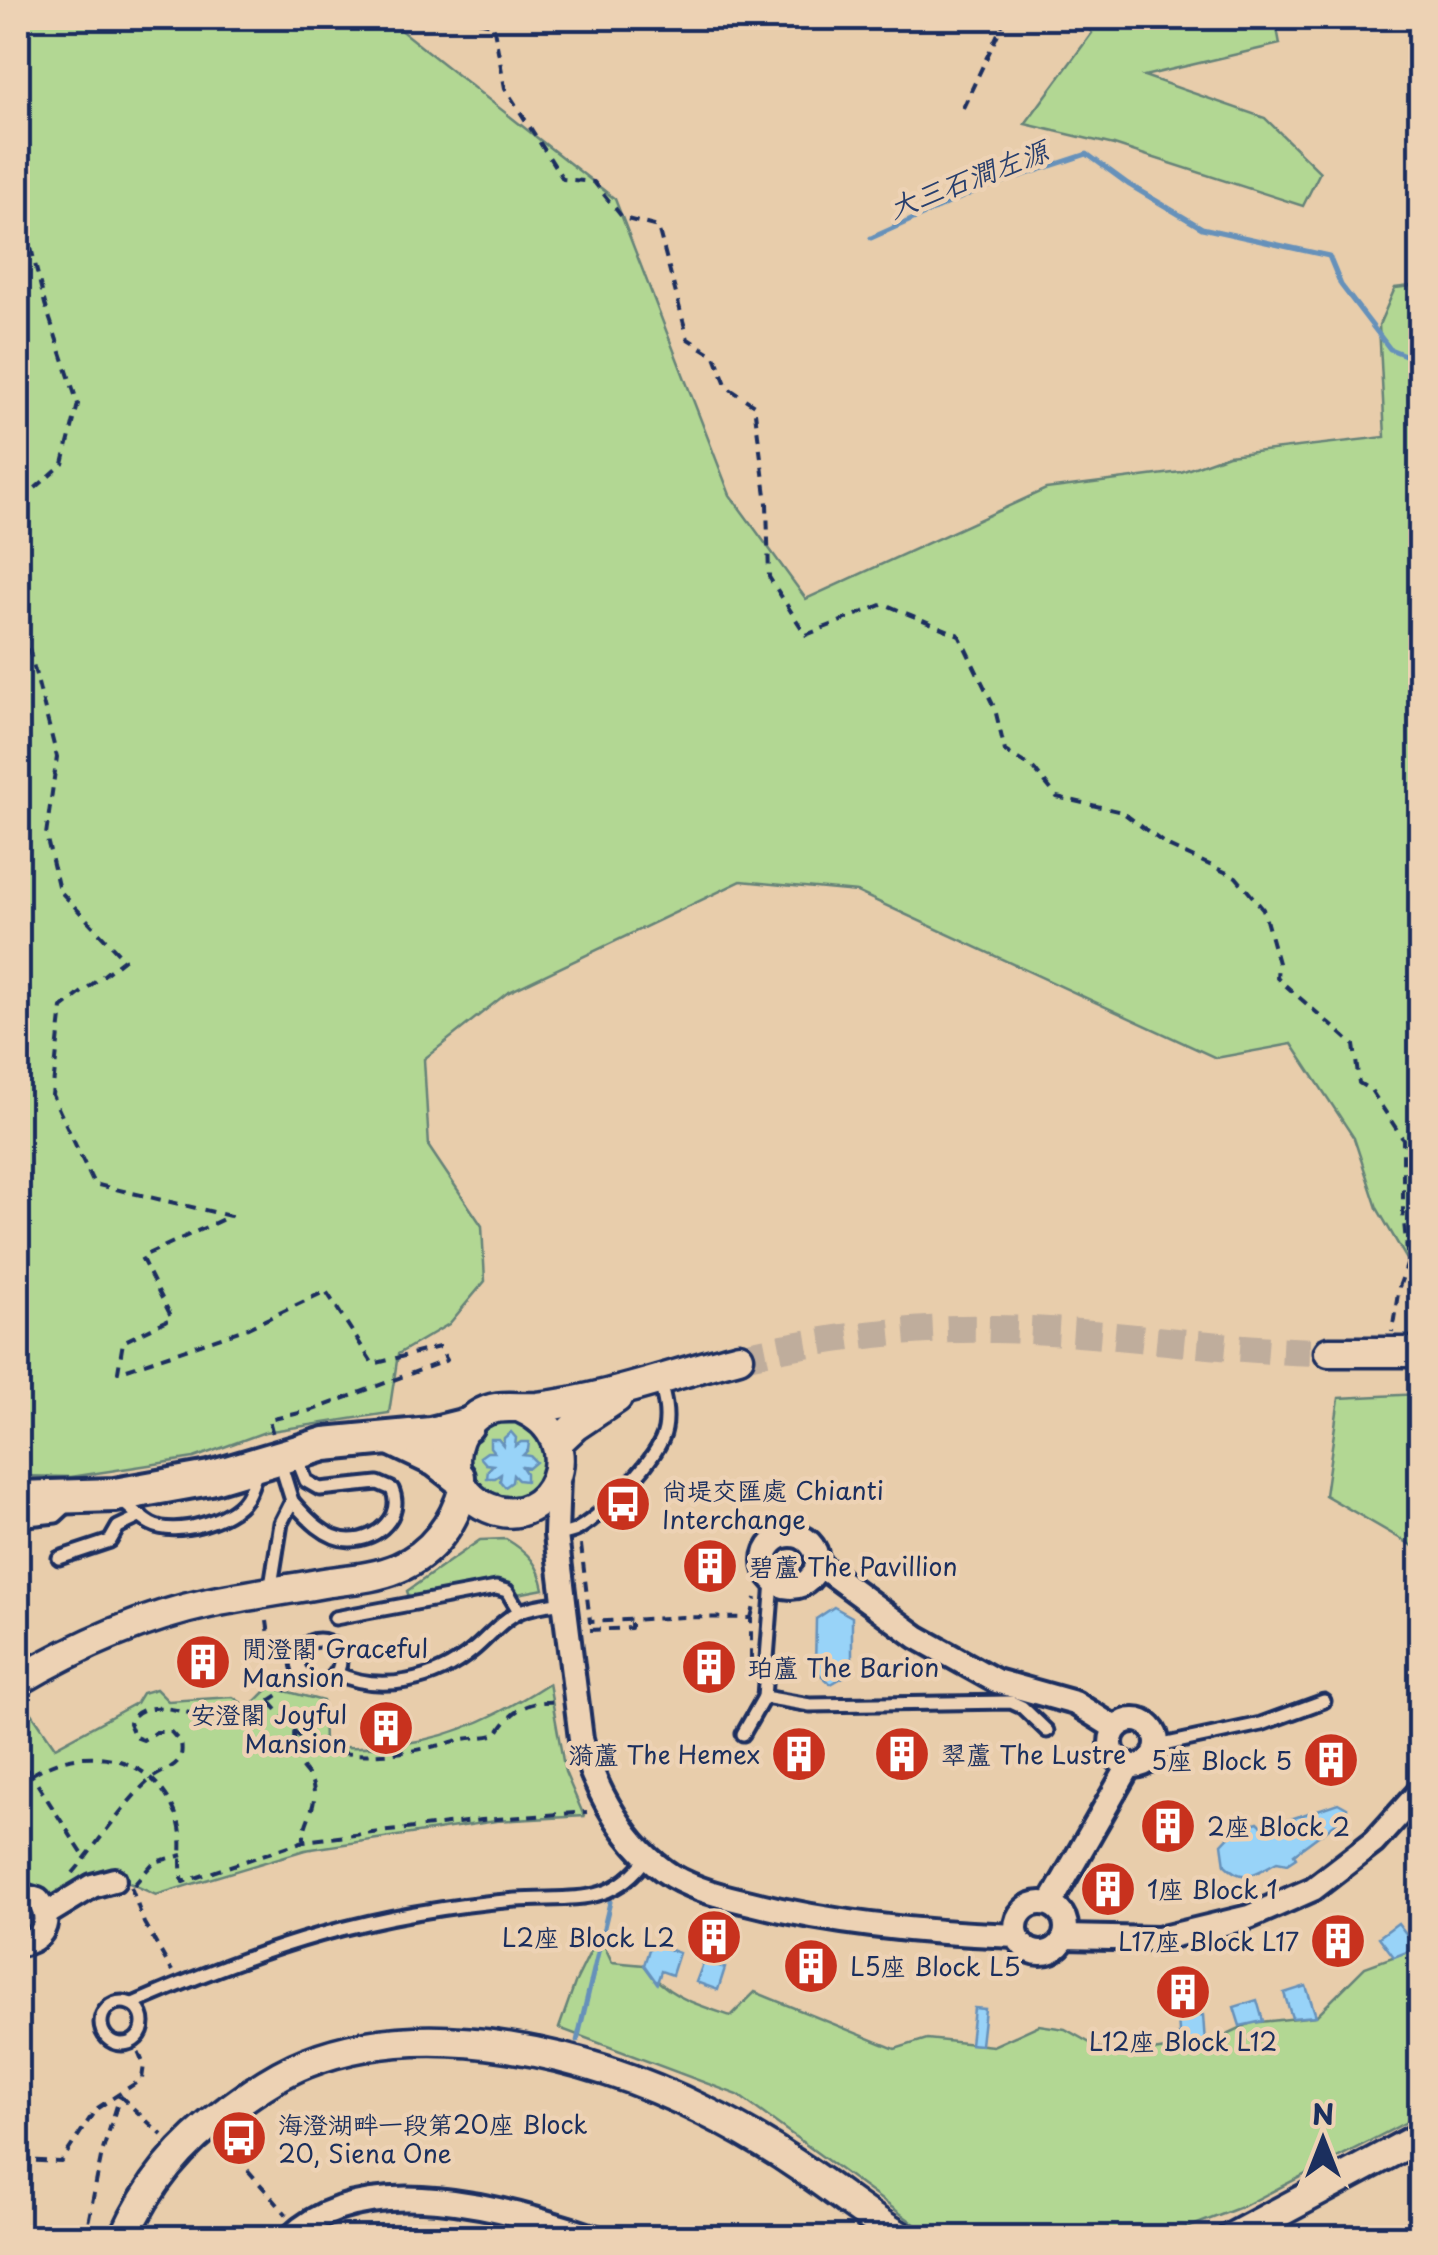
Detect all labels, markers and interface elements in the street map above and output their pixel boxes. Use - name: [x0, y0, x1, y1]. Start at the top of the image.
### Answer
- water label: 大三石澗左源: [882, 127, 1057, 228]
- place label: 尚堤交匯處 Chianti Interchange: [662, 1471, 884, 1538]
- bus stop icon: 尚堤交匯處 Chianti Interchange: [593, 1474, 653, 1534]
- building icon: 碧蘆 The Pavillion: [680, 1536, 740, 1596]
- place label: 碧蘆 The Pavillion: [749, 1547, 958, 1585]
- place label: 閒澄閣 Graceful Mansion: [242, 1629, 428, 1696]
- building icon: 閒澄閣 Graceful Mansion: [173, 1632, 233, 1692]
- building icon: 珀蘆 The Barion: [679, 1637, 739, 1697]
- place label: 珀蘆 The Barion: [748, 1648, 939, 1686]
- place label: 安澄閣 Joyful Mansion: [191, 1695, 347, 1762]
- building icon: 安澄閣 Joyful Mansion: [356, 1698, 416, 1758]
- building icon: 漪蘆 The Hemex: [769, 1724, 829, 1784]
- building icon: 翠蘆 The Lustre: [872, 1724, 932, 1784]
- building icon: 5座 Block 5: [1301, 1730, 1361, 1790]
- place label: 漪蘆 The Hemex: [568, 1735, 760, 1773]
- place label: 翠蘆 The Lustre: [941, 1735, 1126, 1773]
- place label: 5座 Block 5: [1151, 1741, 1292, 1779]
- building icon: 2座 Block 2: [1138, 1796, 1198, 1856]
- place label: 2座 Block 2: [1207, 1807, 1350, 1845]
- building icon: 1座 Block 1: [1078, 1859, 1138, 1919]
- place label: 1座 Block 1: [1147, 1870, 1278, 1908]
- building icon: L2座 Block L2: [684, 1907, 744, 1967]
- building icon: L17座 Block L17: [1308, 1911, 1368, 1971]
- place label: L2座 Block L2: [502, 1918, 675, 1956]
- place label: L17座 Block L17: [1118, 1922, 1299, 1960]
- building icon: L5座 Block L5: [781, 1936, 841, 1996]
- place label: L5座 Block L5: [850, 1947, 1021, 1985]
- building icon: L12座 Block L12: [1153, 1962, 1213, 2022]
- place label: L12座 Block L12: [1089, 2022, 1277, 2060]
- north arrow: [1273, 2090, 1373, 2190]
- text: N: [1312, 2092, 1334, 2135]
- place label: 海澄湖畔一段第20座 Block 20, Siena One: [278, 2105, 588, 2172]
- bus stop icon: 海澄湖畔一段第20座 Block 20, Siena One: [209, 2108, 269, 2168]

